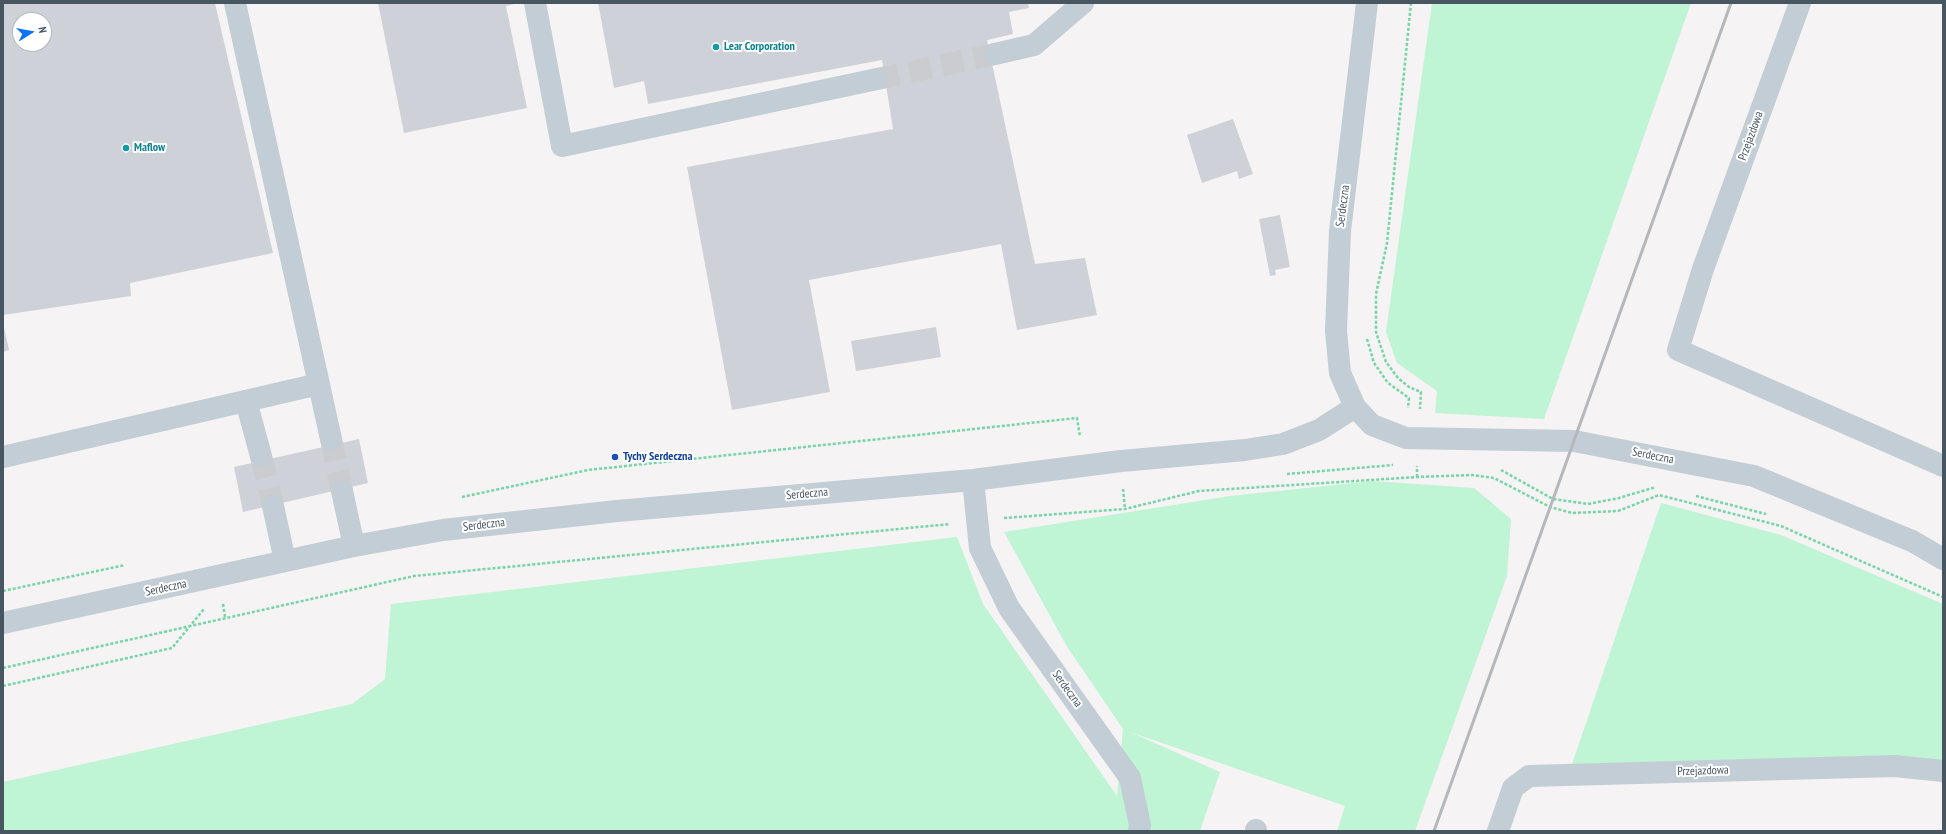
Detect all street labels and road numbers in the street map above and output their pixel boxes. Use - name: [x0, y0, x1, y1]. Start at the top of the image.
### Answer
- street label: Przejazdowa: [1735, 109, 1767, 163]
- street label: Serdeczna: [1333, 184, 1353, 228]
- street label: Serdeczna: [1631, 445, 1675, 467]
- street label: Serdeczna: [785, 485, 829, 503]
- street label: Serdeczna: [462, 515, 506, 535]
- street label: Serdeczna: [144, 577, 188, 599]
- street label: Serdeczna: [1049, 668, 1085, 710]
- street label: Przejazdowa: [1677, 763, 1729, 779]

